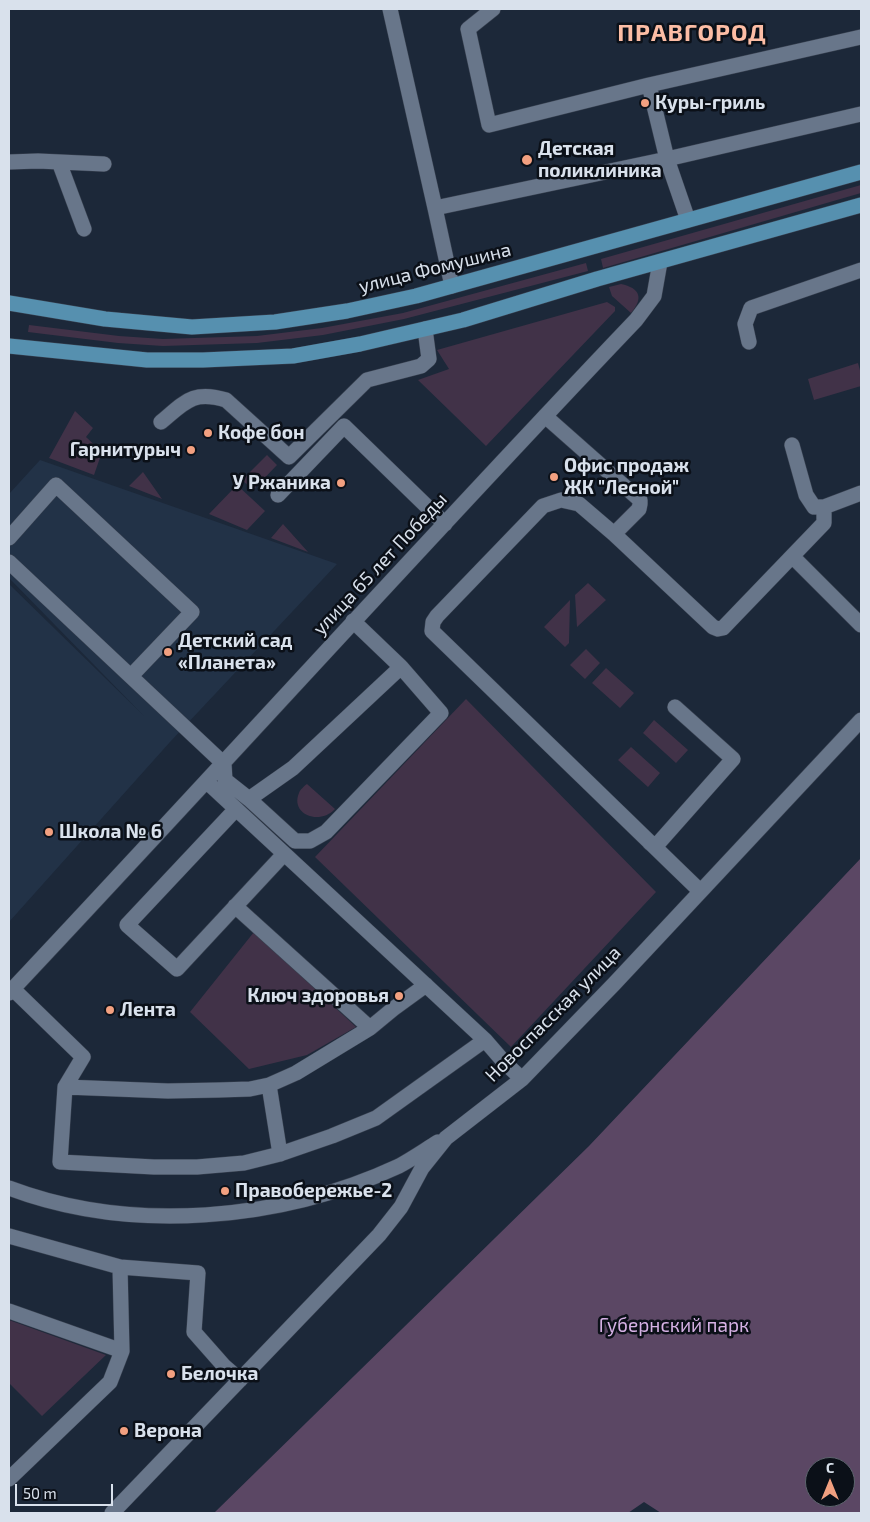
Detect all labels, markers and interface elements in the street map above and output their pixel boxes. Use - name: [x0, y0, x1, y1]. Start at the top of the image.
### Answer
- district label: ПРАВГОРОД: [616, 19, 768, 47]
- place label: Куры-гриль: [655, 92, 765, 114]
- marker: Куры-гриль: [639, 97, 651, 109]
- place label: Детская поликлиника: [538, 138, 662, 182]
- marker: Детская поликлиника: [520, 153, 534, 167]
- street label: улица Фомушина: [357, 238, 513, 298]
- place label: Кофе бон: [218, 422, 304, 444]
- marker: Кофе бон: [202, 427, 214, 439]
- place label: Гарнитурыч: [70, 439, 181, 461]
- marker: Гарнитурыч: [185, 444, 197, 456]
- place label: Офис продаж ЖК "Лесной": [564, 455, 689, 499]
- marker: Офис продаж ЖК "Лесной": [548, 471, 560, 483]
- place label: У Ржаника: [233, 472, 331, 494]
- marker: У Ржаника: [335, 477, 347, 489]
- street label: улица 65 лет Победы: [308, 488, 452, 640]
- place label: Детский сад «Планета»: [178, 630, 293, 674]
- marker: Детский сад «Планета»: [162, 646, 174, 658]
- place label: Школа № 6: [59, 821, 162, 843]
- marker: Школа № 6: [43, 826, 55, 838]
- street label: Новоспасская улица: [480, 941, 626, 1087]
- place label: Ключ здоровья: [247, 985, 389, 1007]
- marker: Ключ здоровья: [393, 990, 405, 1002]
- place label: Лента: [120, 999, 176, 1021]
- marker: Лента: [104, 1004, 116, 1016]
- place label: Правобережье-2: [235, 1180, 392, 1202]
- marker: Правобережье-2: [219, 1185, 231, 1197]
- park label: Губернский парк: [599, 1315, 749, 1337]
- place label: Белочка: [181, 1363, 258, 1385]
- marker: Белочка: [165, 1368, 177, 1380]
- place label: Верона: [134, 1420, 202, 1442]
- marker: Верона: [118, 1425, 130, 1437]
- north arrow: [805, 1457, 855, 1507]
- text: С: [826, 1459, 834, 1476]
- scale bar: [18, 1474, 115, 1506]
- text: 50 m: [23, 1484, 57, 1502]

